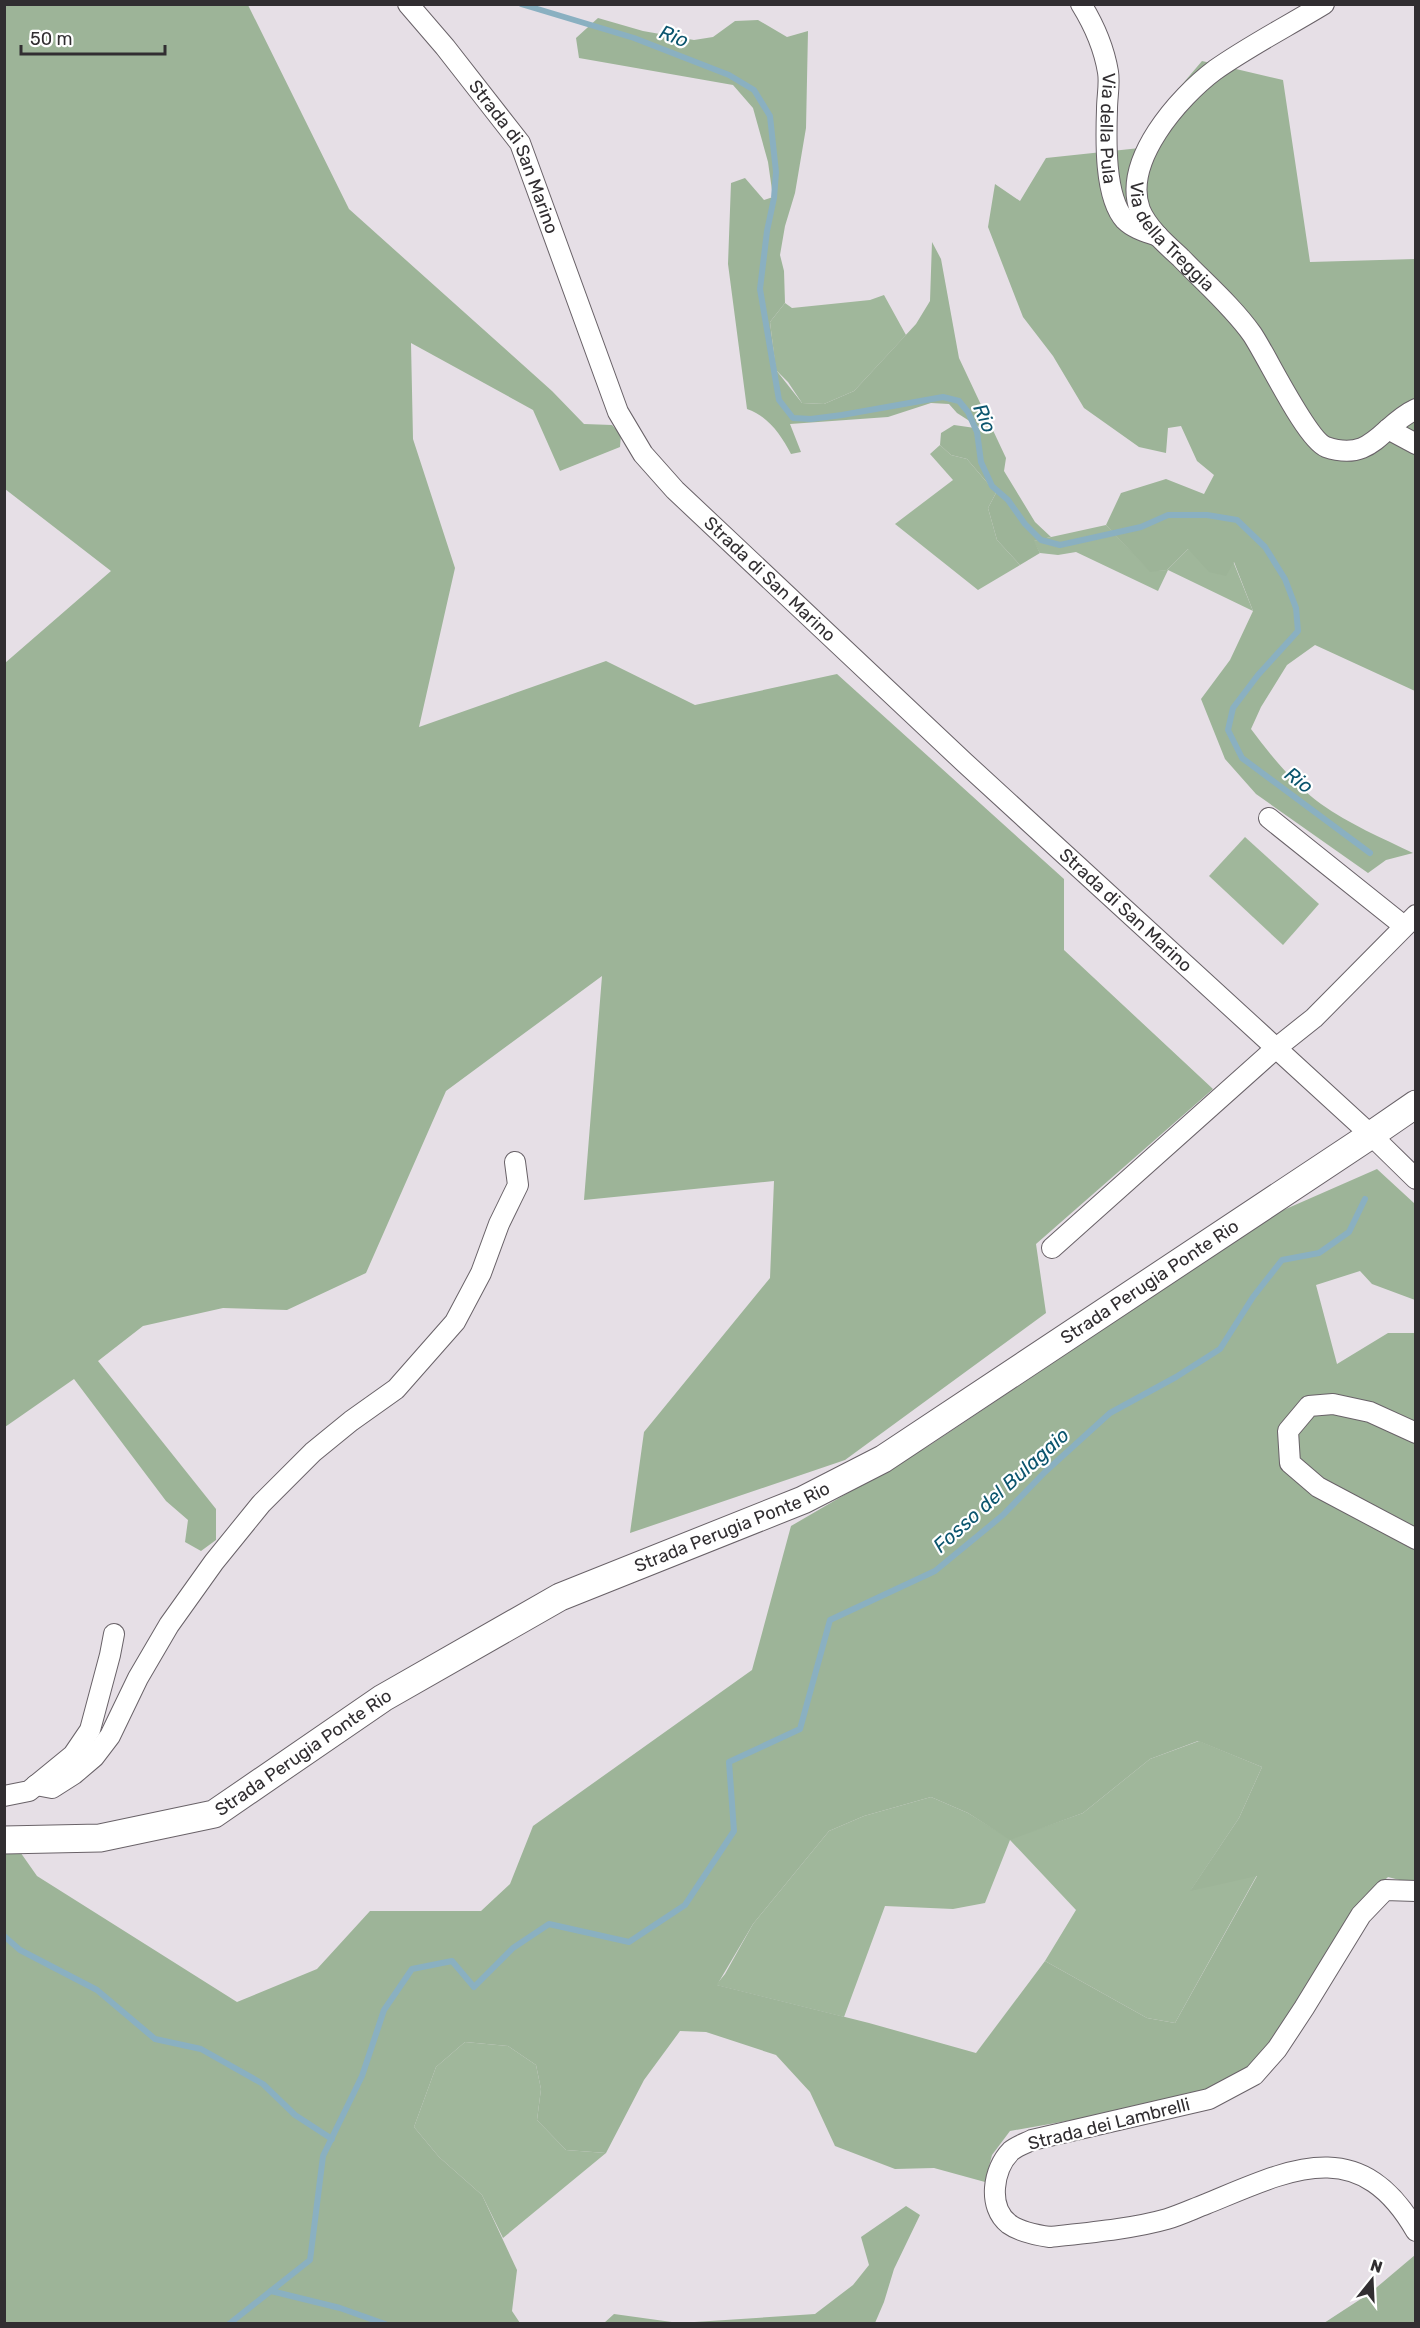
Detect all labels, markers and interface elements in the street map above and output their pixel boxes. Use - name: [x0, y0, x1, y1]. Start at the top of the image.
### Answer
- scale bar: [21, 18, 165, 56]
- water label: Rio: [656, 20, 692, 52]
- text: 50 m: [30, 28, 73, 50]
- street label: Via della Pula: [1095, 72, 1121, 185]
- street label: Strada di San Marino: [464, 76, 563, 237]
- street label: Via della Treggia: [1125, 181, 1219, 296]
- water label: Rio: [968, 400, 1002, 436]
- street label: Strada di San Marino: [699, 512, 840, 646]
- water label: Rio: [1280, 762, 1318, 798]
- street label: Strada di San Marino: [1055, 844, 1197, 977]
- street label: Strada Perugia Ponte Rio: [1056, 1215, 1243, 1349]
- water label: Fosso del Bulagaio: [928, 1423, 1074, 1557]
- street label: Strada Perugia Ponte Rio: [631, 1477, 834, 1577]
- street label: Strada Perugia Ponte Rio: [211, 1684, 396, 1821]
- street label: Strada dei Lambrelli: [1026, 2093, 1192, 2155]
- north arrow: [1342, 2250, 1402, 2310]
- text: N: [1368, 2255, 1385, 2277]

